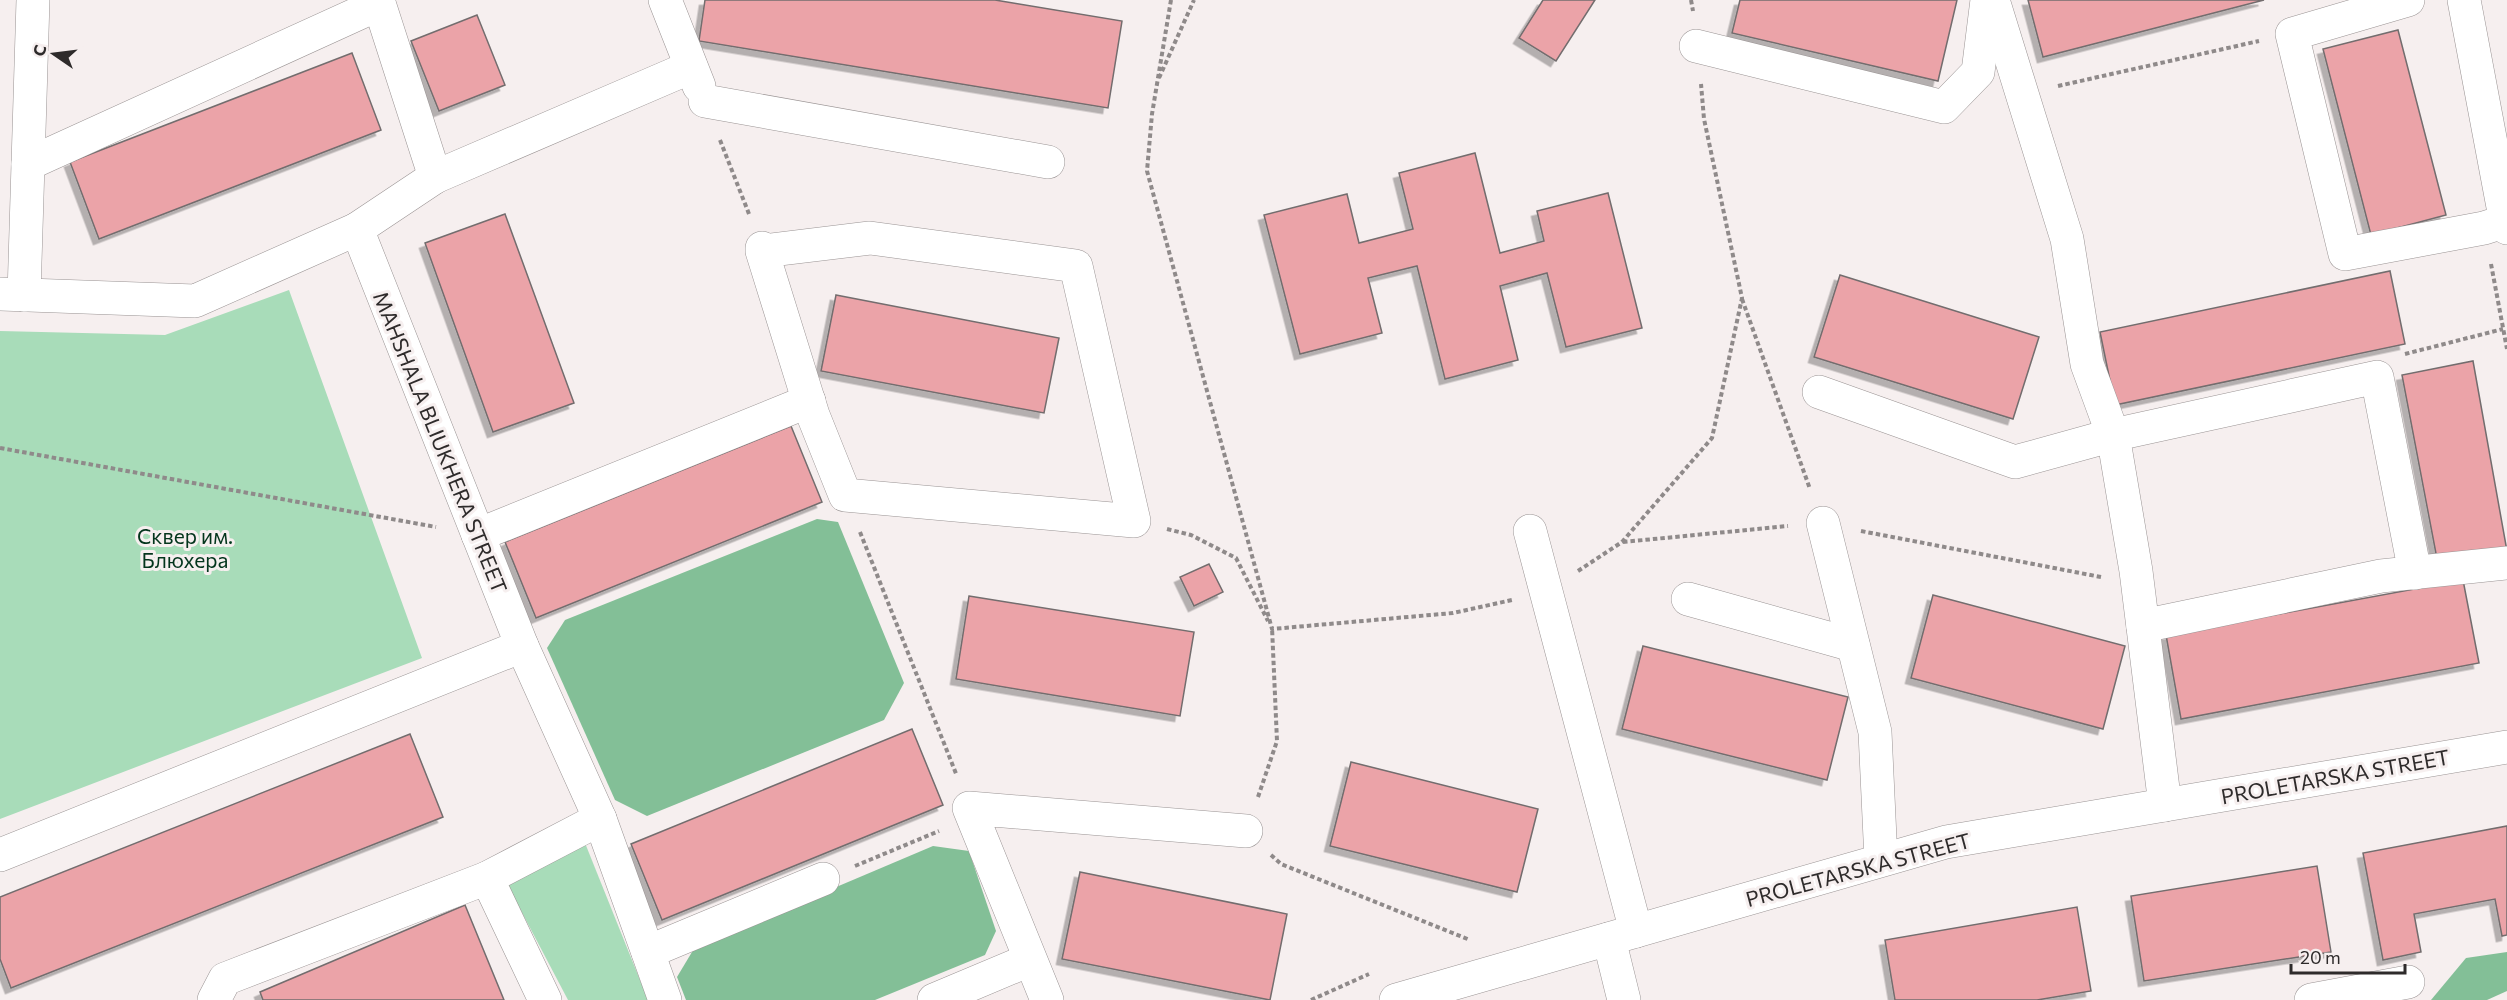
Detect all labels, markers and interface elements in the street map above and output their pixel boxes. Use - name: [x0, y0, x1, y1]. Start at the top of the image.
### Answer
- north arrow: [24, 24, 84, 84]
- text: С: [28, 43, 50, 58]
- street label: MAHSHALA BLIUKHERA STREET: [369, 288, 513, 596]
- park label: Сквер им. Блюхера: [137, 523, 233, 572]
- street label: PROLETARSKA STREET: [2219, 744, 2451, 808]
- street label: PROLETARSKA STREET: [1743, 827, 1973, 911]
- scale bar: [2291, 937, 2405, 975]
- text: 20 m: [2300, 946, 2341, 968]

